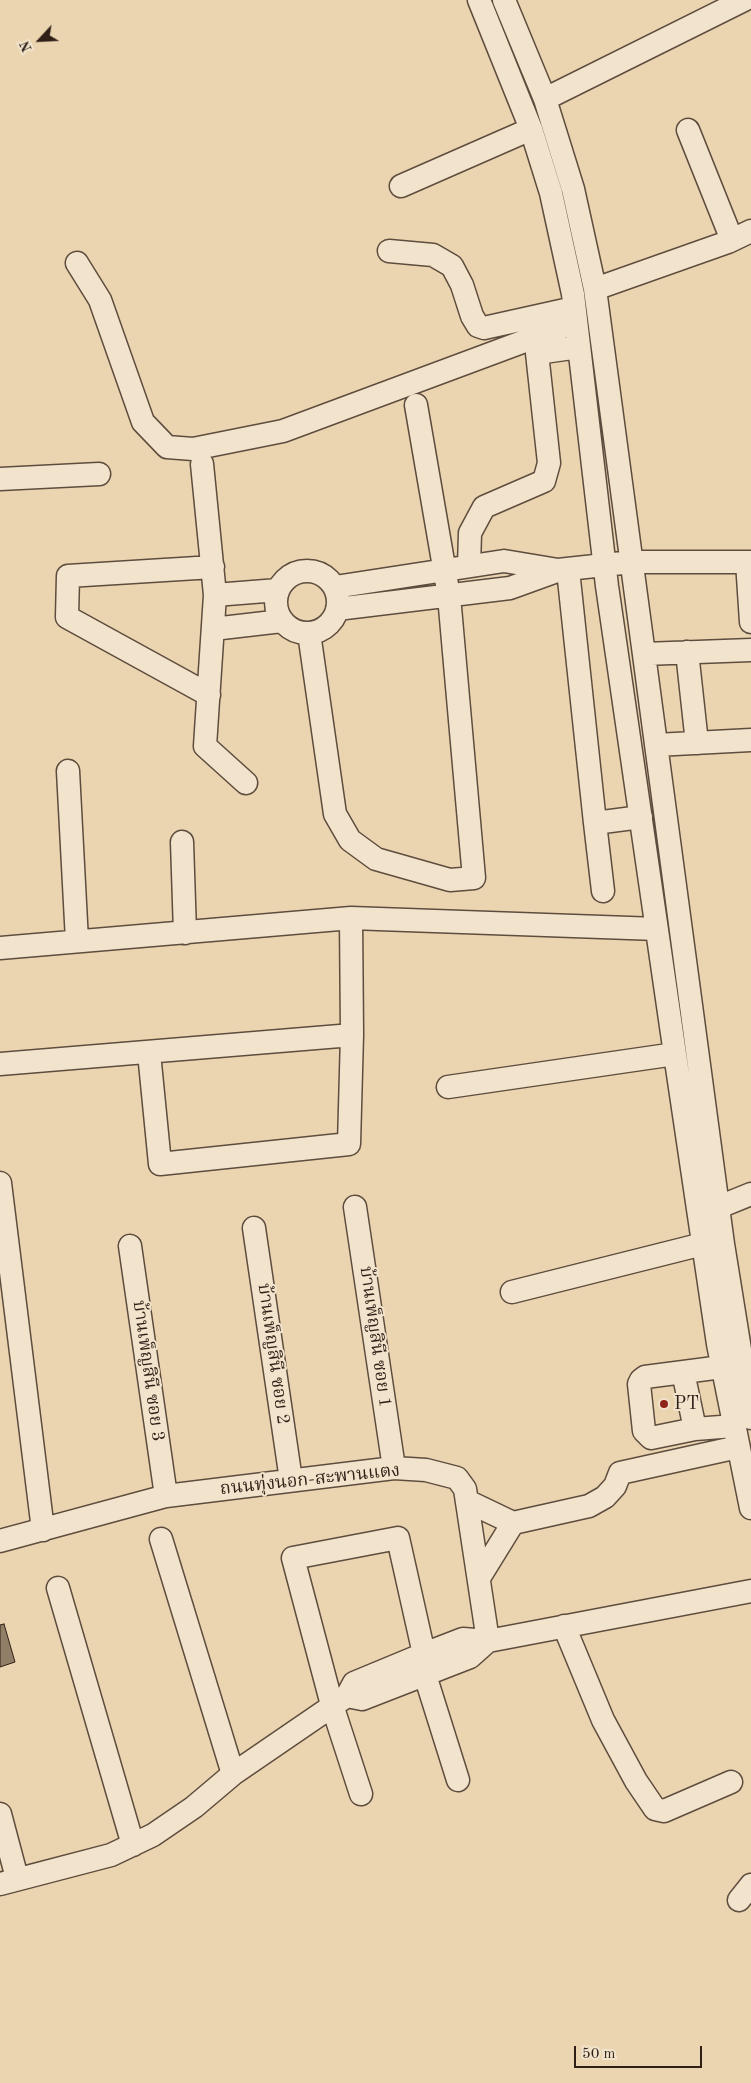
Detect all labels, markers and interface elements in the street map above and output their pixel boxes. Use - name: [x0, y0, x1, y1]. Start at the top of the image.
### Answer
- north arrow: [15, 15, 65, 65]
- text: N: [18, 39, 35, 54]
- street label: บ้านเพ็ญสินี ซอย 1: [354, 1265, 396, 1409]
- street label: บ้านเพ็ญสินี ซอย 2: [252, 1282, 294, 1426]
- street label: บ้านเพ็ญสินี ซอย 3: [127, 1299, 169, 1443]
- place label: PT: [674, 1393, 699, 1415]
- marker: PT: [658, 1398, 670, 1410]
- street label: ถนนทุ่งนอก-สะพานแตง: [219, 1460, 401, 1500]
- scale bar: [576, 2036, 704, 2068]
- text: 50 m: [582, 2047, 616, 2062]

